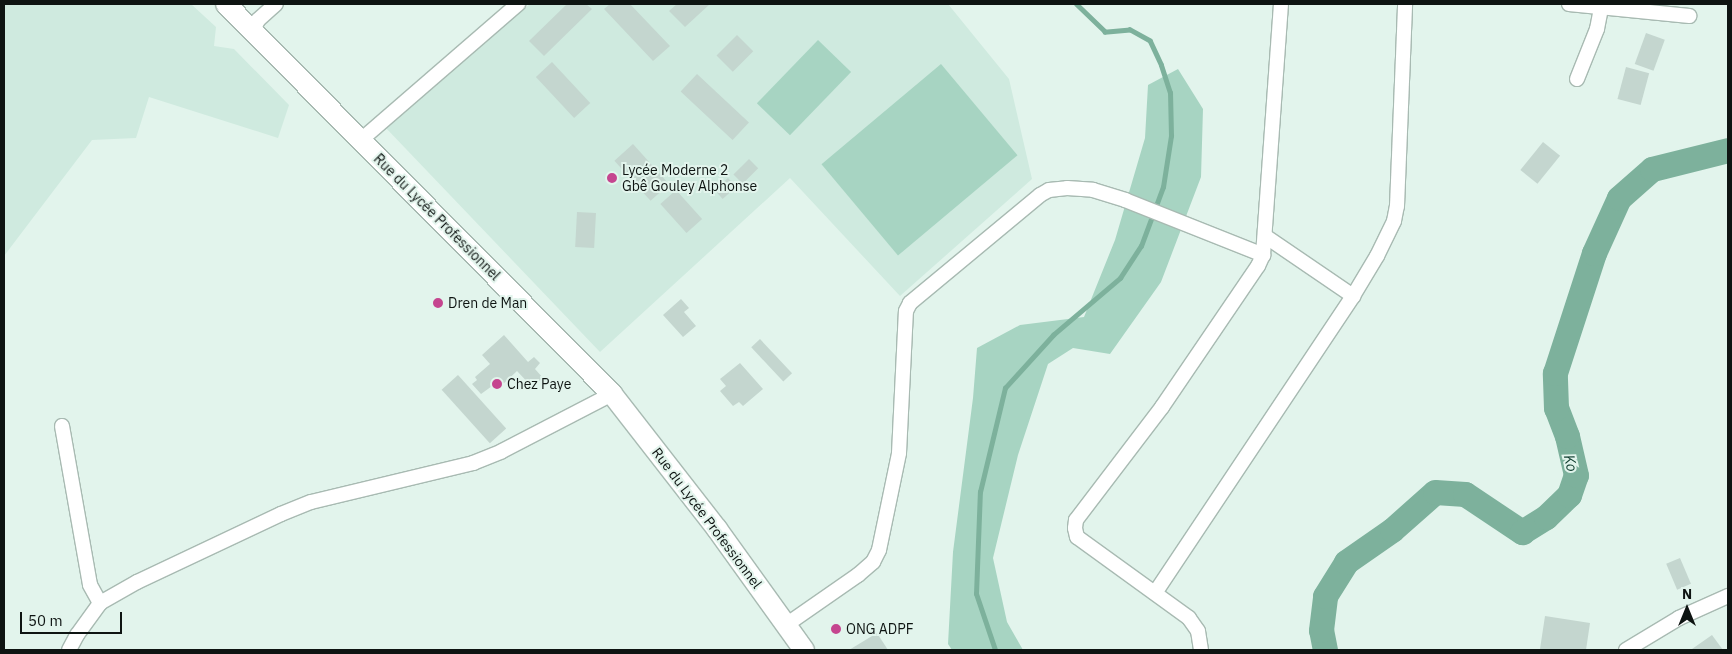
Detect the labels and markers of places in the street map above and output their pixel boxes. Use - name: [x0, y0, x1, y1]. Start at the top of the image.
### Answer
- place label: Lycée Moderne 2 Gbê Gouley Alphonse: [622, 162, 757, 194]
- marker: Lycée Moderne 2 Gbê Gouley Alphonse: [606, 172, 618, 184]
- place label: Dren de Man: [448, 295, 527, 311]
- marker: Dren de Man: [432, 297, 444, 309]
- place label: Chez Paye: [507, 376, 571, 392]
- marker: Chez Paye: [491, 378, 503, 390]
- place label: ONG ADPF: [846, 621, 914, 637]
- marker: ONG ADPF: [830, 623, 842, 635]

